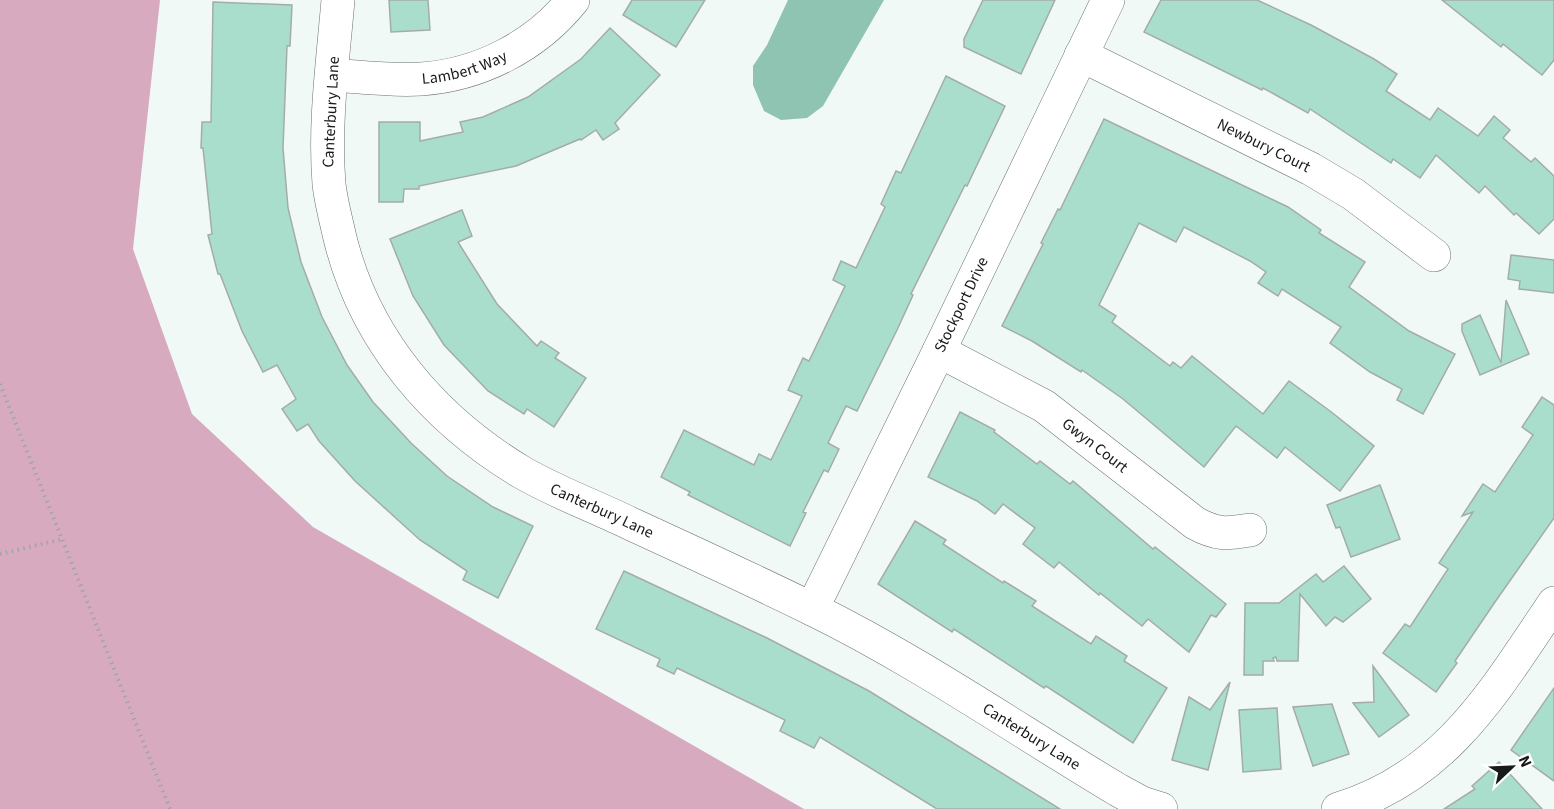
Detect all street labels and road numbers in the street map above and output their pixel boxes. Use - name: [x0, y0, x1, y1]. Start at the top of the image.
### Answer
- street label: Lambert Way: [421, 45, 511, 90]
- street label: Canterbury Lane: [317, 56, 345, 168]
- street label: Newbury Court: [1213, 113, 1315, 178]
- street label: Stockport Drive: [929, 253, 994, 356]
- street label: Gwyn Court: [1057, 413, 1133, 479]
- street label: Canterbury Lane: [546, 478, 657, 544]
- street label: Canterbury Lane: [978, 698, 1085, 776]

